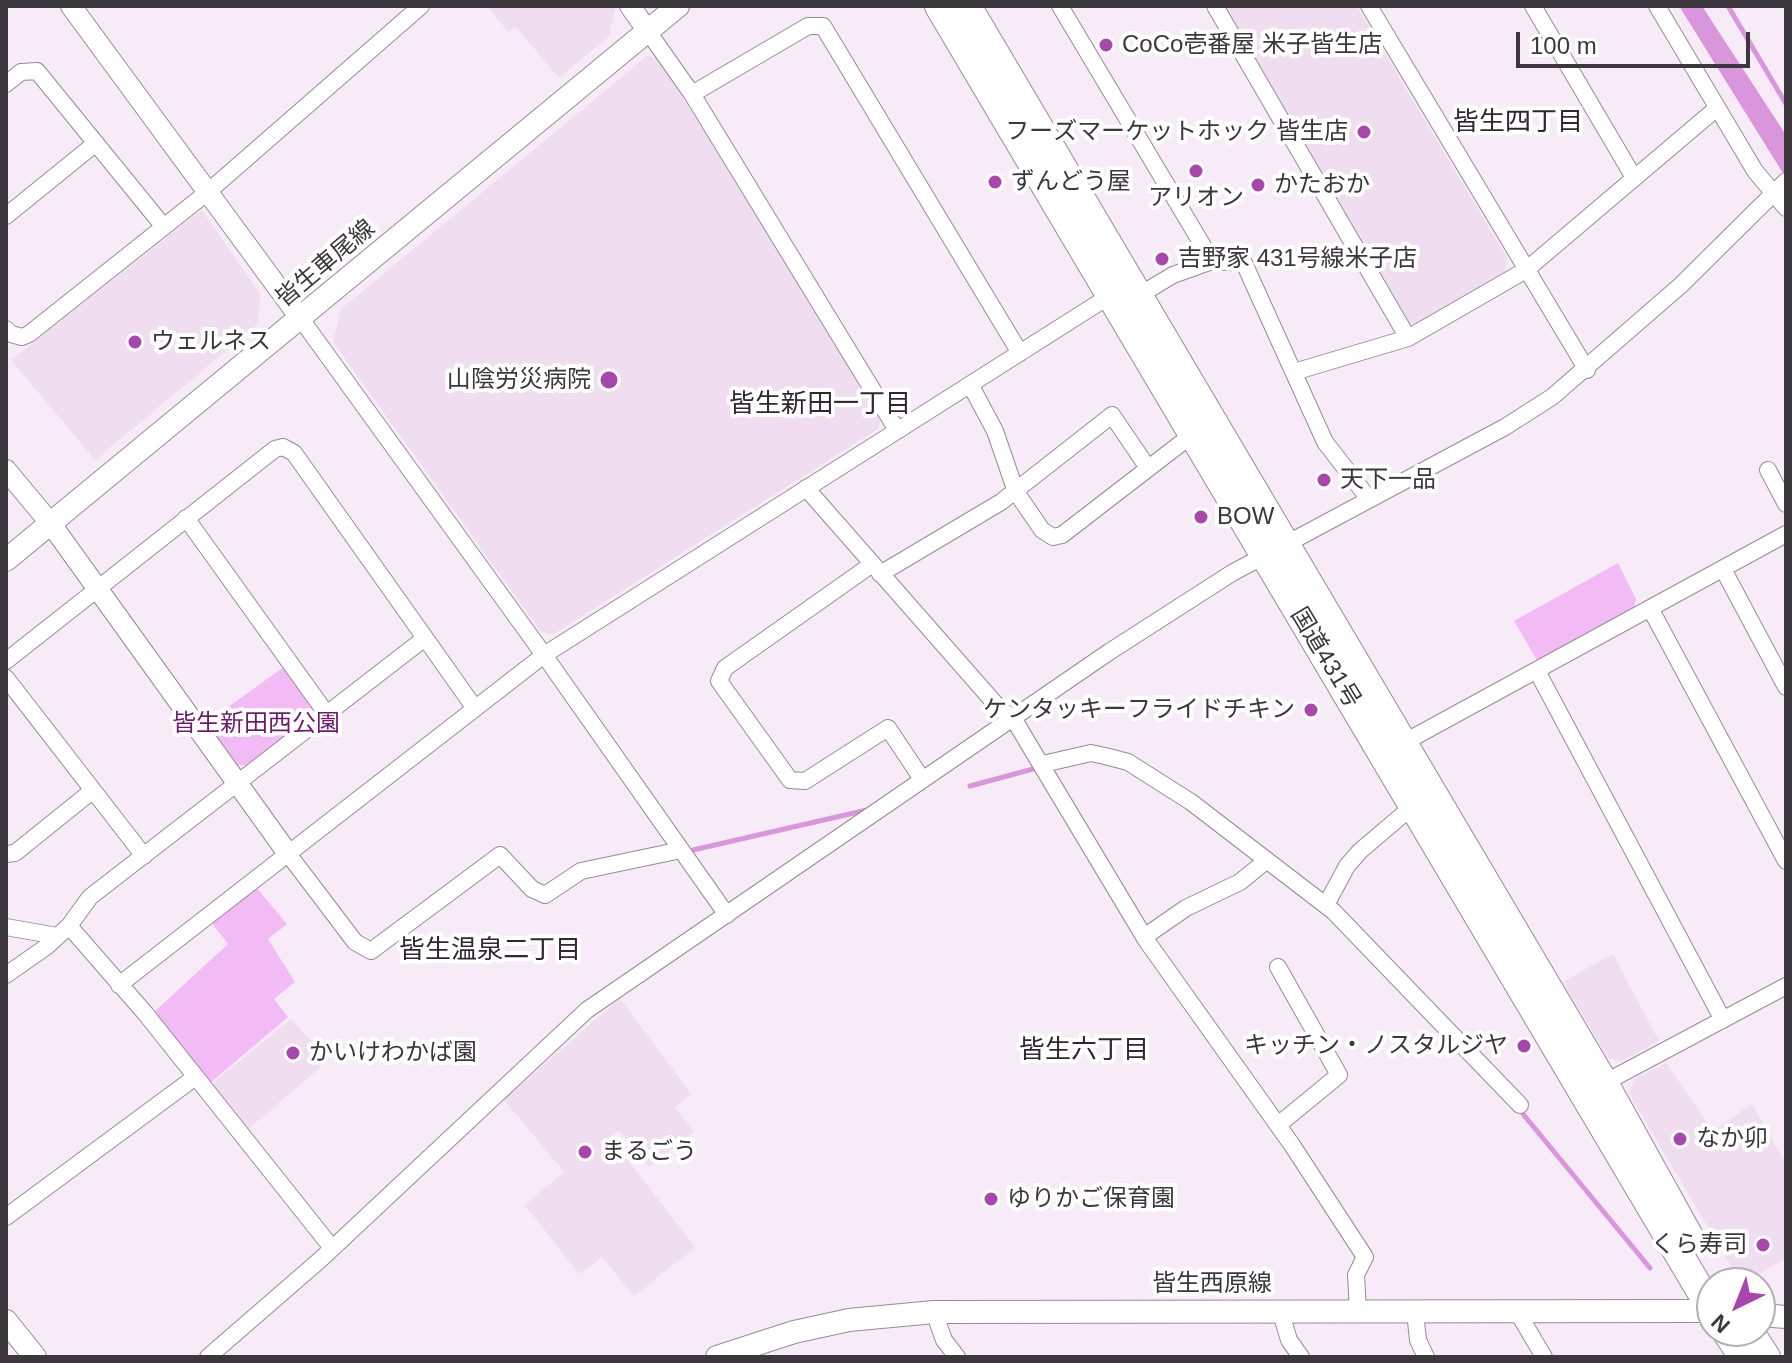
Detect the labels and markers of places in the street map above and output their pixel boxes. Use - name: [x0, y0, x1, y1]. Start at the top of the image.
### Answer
- place label: CoCo壱番屋 米子皆生店: [1122, 31, 1382, 59]
- marker: CoCo壱番屋 米子皆生店: [1097, 36, 1115, 54]
- place label: フーズマーケットホック 皆生店: [1005, 118, 1348, 146]
- marker: フーズマーケットホック 皆生店: [1355, 123, 1373, 141]
- marker: アリオン: [1187, 162, 1205, 180]
- place label: ずんどう屋: [1011, 168, 1131, 196]
- place label: かたおか: [1274, 171, 1370, 199]
- marker: ずんどう屋: [986, 173, 1004, 191]
- marker: かたおか: [1249, 176, 1267, 194]
- place label: アリオン: [1148, 184, 1244, 212]
- place label: 吉野家 431号線米子店: [1178, 245, 1417, 273]
- marker: 吉野家 431号線米子店: [1153, 250, 1171, 268]
- place label: ウェルネス: [151, 328, 271, 356]
- marker: ウェルネス: [126, 333, 144, 351]
- place label: 山陰労災病院: [447, 366, 591, 394]
- marker: 山陰労災病院: [598, 369, 620, 391]
- place label: 天下一品: [1340, 466, 1436, 494]
- marker: 天下一品: [1315, 471, 1333, 489]
- place label: BOW: [1217, 503, 1274, 531]
- marker: BOW: [1192, 508, 1210, 526]
- place label: ケンタッキーフライドチキン: [983, 696, 1295, 724]
- marker: ケンタッキーフライドチキン: [1302, 701, 1320, 719]
- place label: キッチン・ノスタルジヤ: [1244, 1032, 1508, 1060]
- marker: キッチン・ノスタルジヤ: [1515, 1037, 1533, 1055]
- place label: かいけわかば園: [309, 1039, 477, 1067]
- marker: かいけわかば園: [284, 1044, 302, 1062]
- place label: なか卯: [1696, 1125, 1768, 1153]
- marker: なか卯: [1671, 1130, 1689, 1148]
- place label: まるごう: [601, 1138, 697, 1166]
- marker: まるごう: [576, 1143, 594, 1161]
- place label: ゆりかご保育園: [1007, 1185, 1175, 1213]
- marker: ゆりかご保育園: [982, 1190, 1000, 1208]
- place label: くら寿司: [1651, 1231, 1747, 1259]
- marker: くら寿司: [1754, 1236, 1772, 1254]

